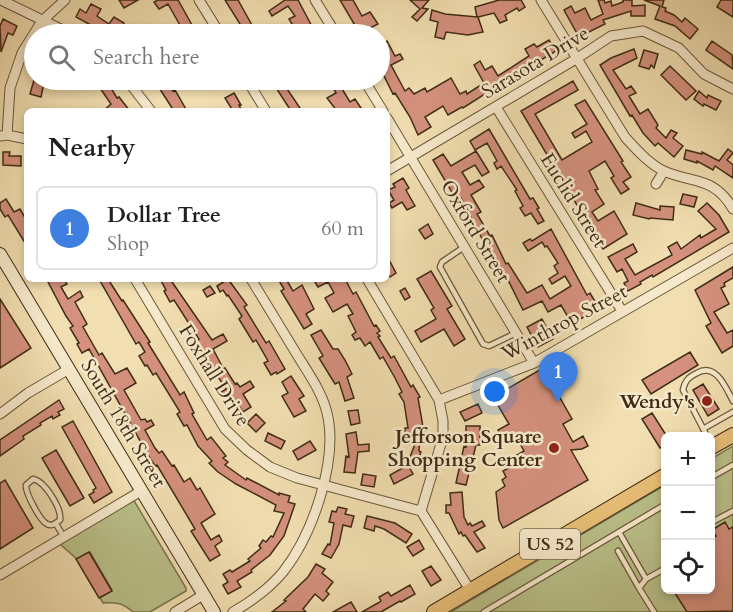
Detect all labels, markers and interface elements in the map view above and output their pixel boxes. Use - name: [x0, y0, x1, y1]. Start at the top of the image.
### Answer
- street label: Sarasota Drive: [477, 20, 594, 105]
- search box: [24, 24, 390, 90]
- icon: search: [45, 41, 78, 74]
- text: Search here: [93, 42, 200, 72]
- text: Nearby: [48, 130, 136, 165]
- street label: Euclid Street: [534, 148, 614, 253]
- street label: Oxford Street: [434, 175, 517, 288]
- text: Dollar Tree: [107, 200, 221, 230]
- text: 1: [64, 215, 75, 242]
- text: 60 m: [321, 215, 364, 242]
- text: Shop: [107, 230, 149, 257]
- street label: Winthrop Street: [496, 278, 632, 367]
- street label: Foxhall Drive: [172, 319, 257, 431]
- pin: 1: [538, 352, 578, 402]
- street label: South 18th Street: [74, 354, 173, 493]
- your location: [480, 377, 509, 406]
- place label: Wendy's: [618, 388, 695, 415]
- marker: Wendy's: [700, 394, 714, 408]
- place label: Jefforson Square Shopping Center: [388, 423, 543, 473]
- map controls: [661, 432, 715, 594]
- button: +: [661, 432, 715, 486]
- marker: Jefforson Square Shopping Center: [547, 441, 561, 455]
- button: −: [661, 486, 715, 540]
- road number: US 52: [520, 529, 580, 559]
- button: locate: [661, 540, 715, 594]

